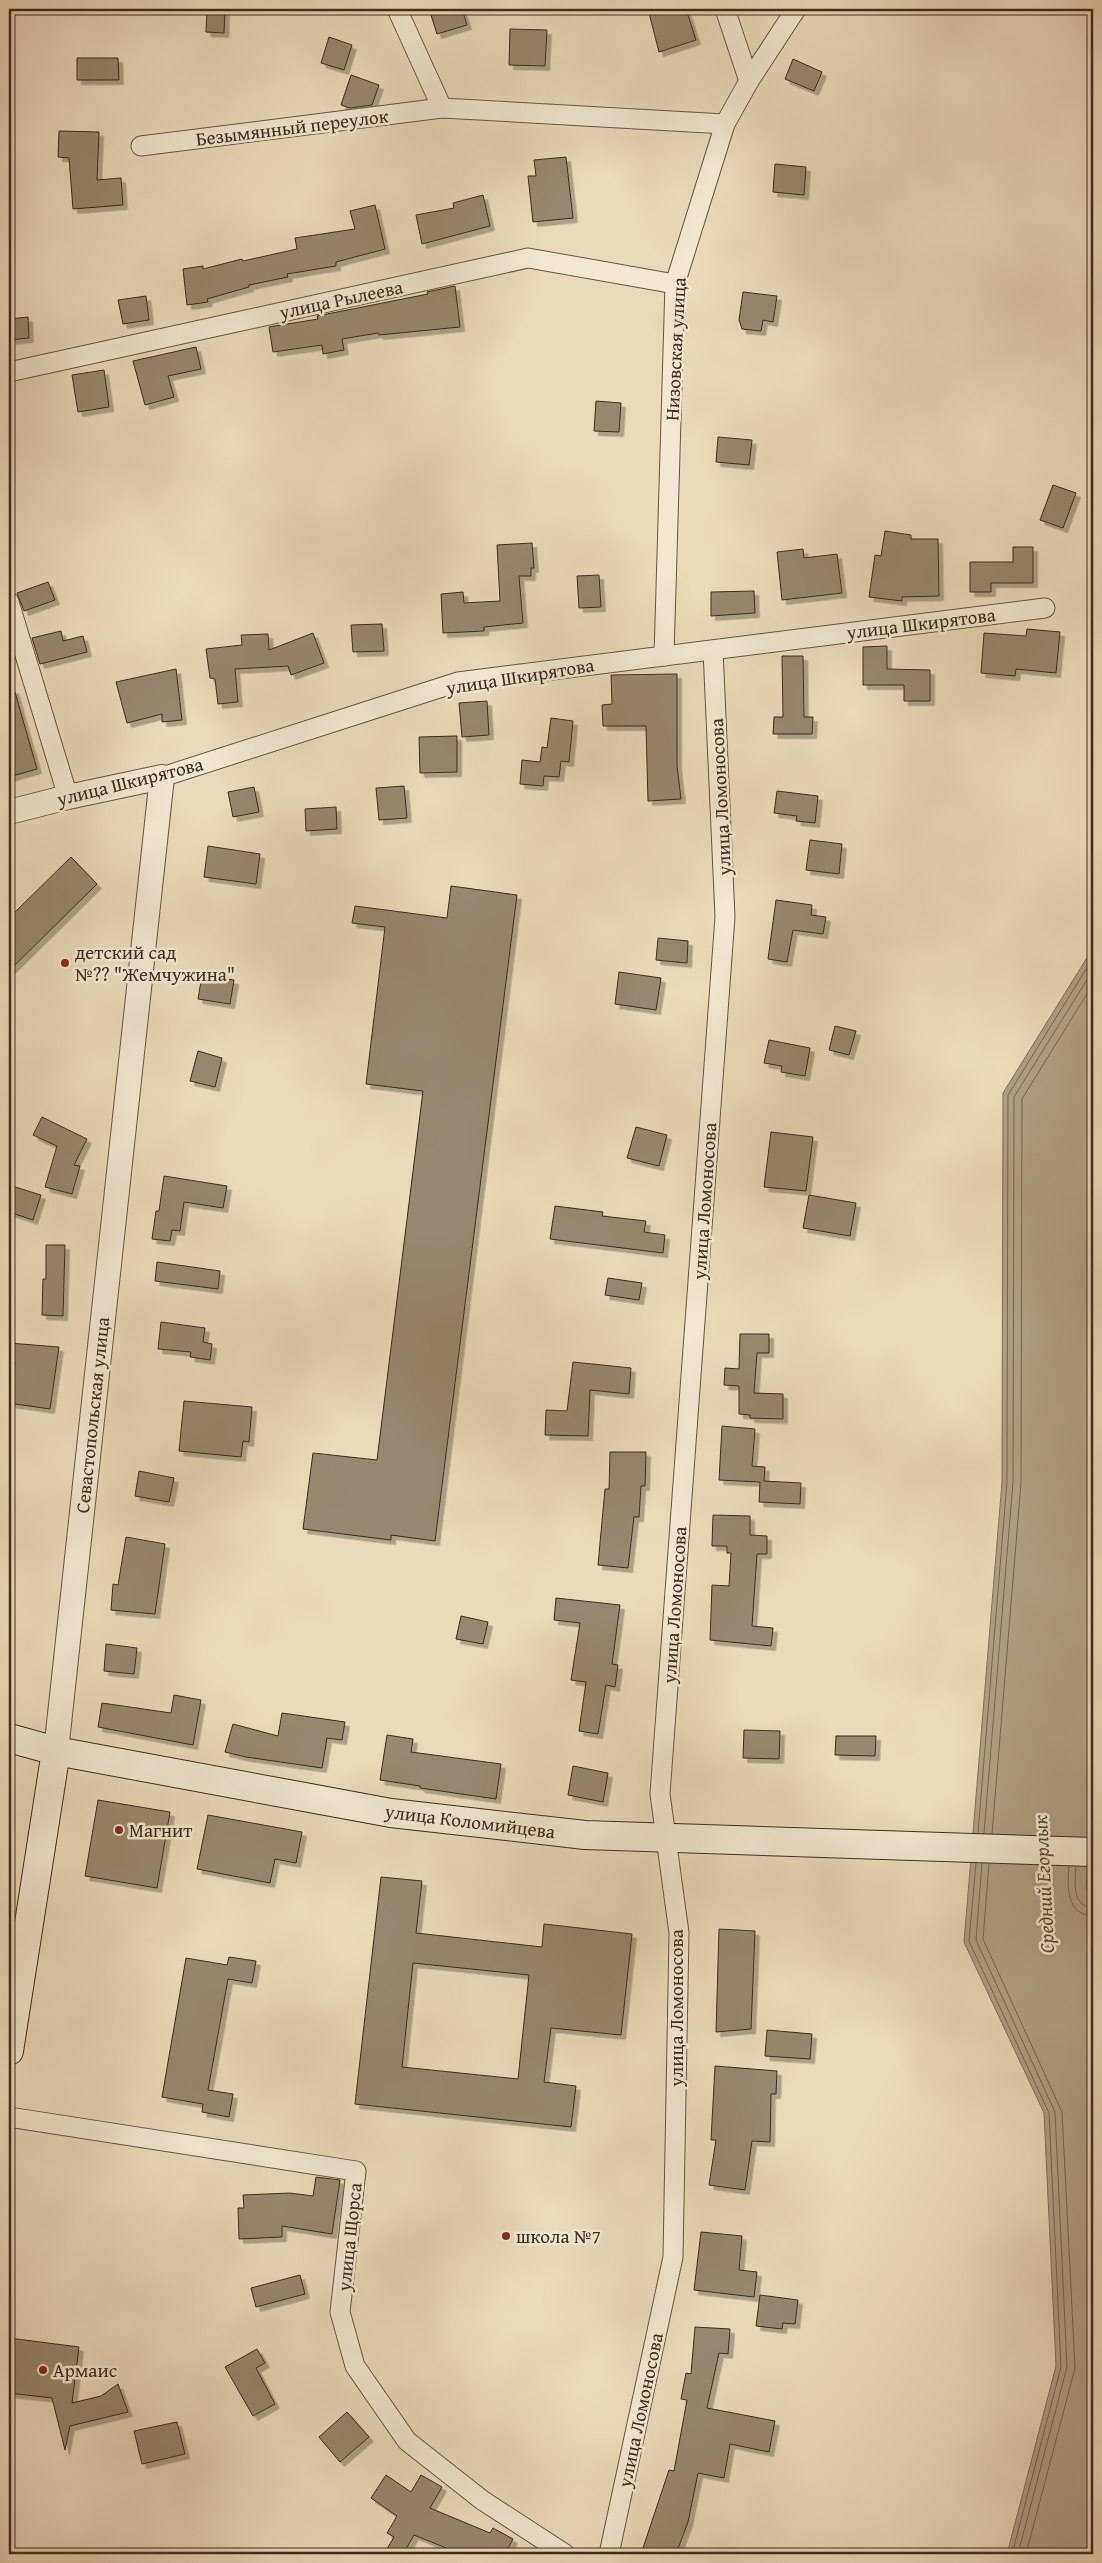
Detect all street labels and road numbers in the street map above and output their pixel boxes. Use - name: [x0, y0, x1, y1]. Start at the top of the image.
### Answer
- street label: Безымянный переулок: [194, 101, 390, 153]
- street label: улица Рылеева: [276, 272, 405, 326]
- street label: Низовская улица: [657, 277, 693, 421]
- street label: улица Шкирятова: [844, 600, 997, 646]
- street label: улица Шкирятова: [443, 650, 596, 702]
- street label: улица Ломоносова: [702, 718, 738, 877]
- street label: улица Шкирятова: [53, 749, 206, 813]
- street label: улица Ломоносова: [684, 1121, 723, 1282]
- street label: Севастопольская улица: [68, 1315, 116, 1515]
- street label: улица Ломоносова: [654, 1525, 693, 1686]
- street label: улица Коломийцева: [382, 1797, 557, 1845]
- street label: улица Ломоносова: [662, 1929, 690, 2088]
- street label: улица Щорса: [329, 2181, 369, 2294]
- street label: улица Ломоносова: [610, 2330, 670, 2491]

